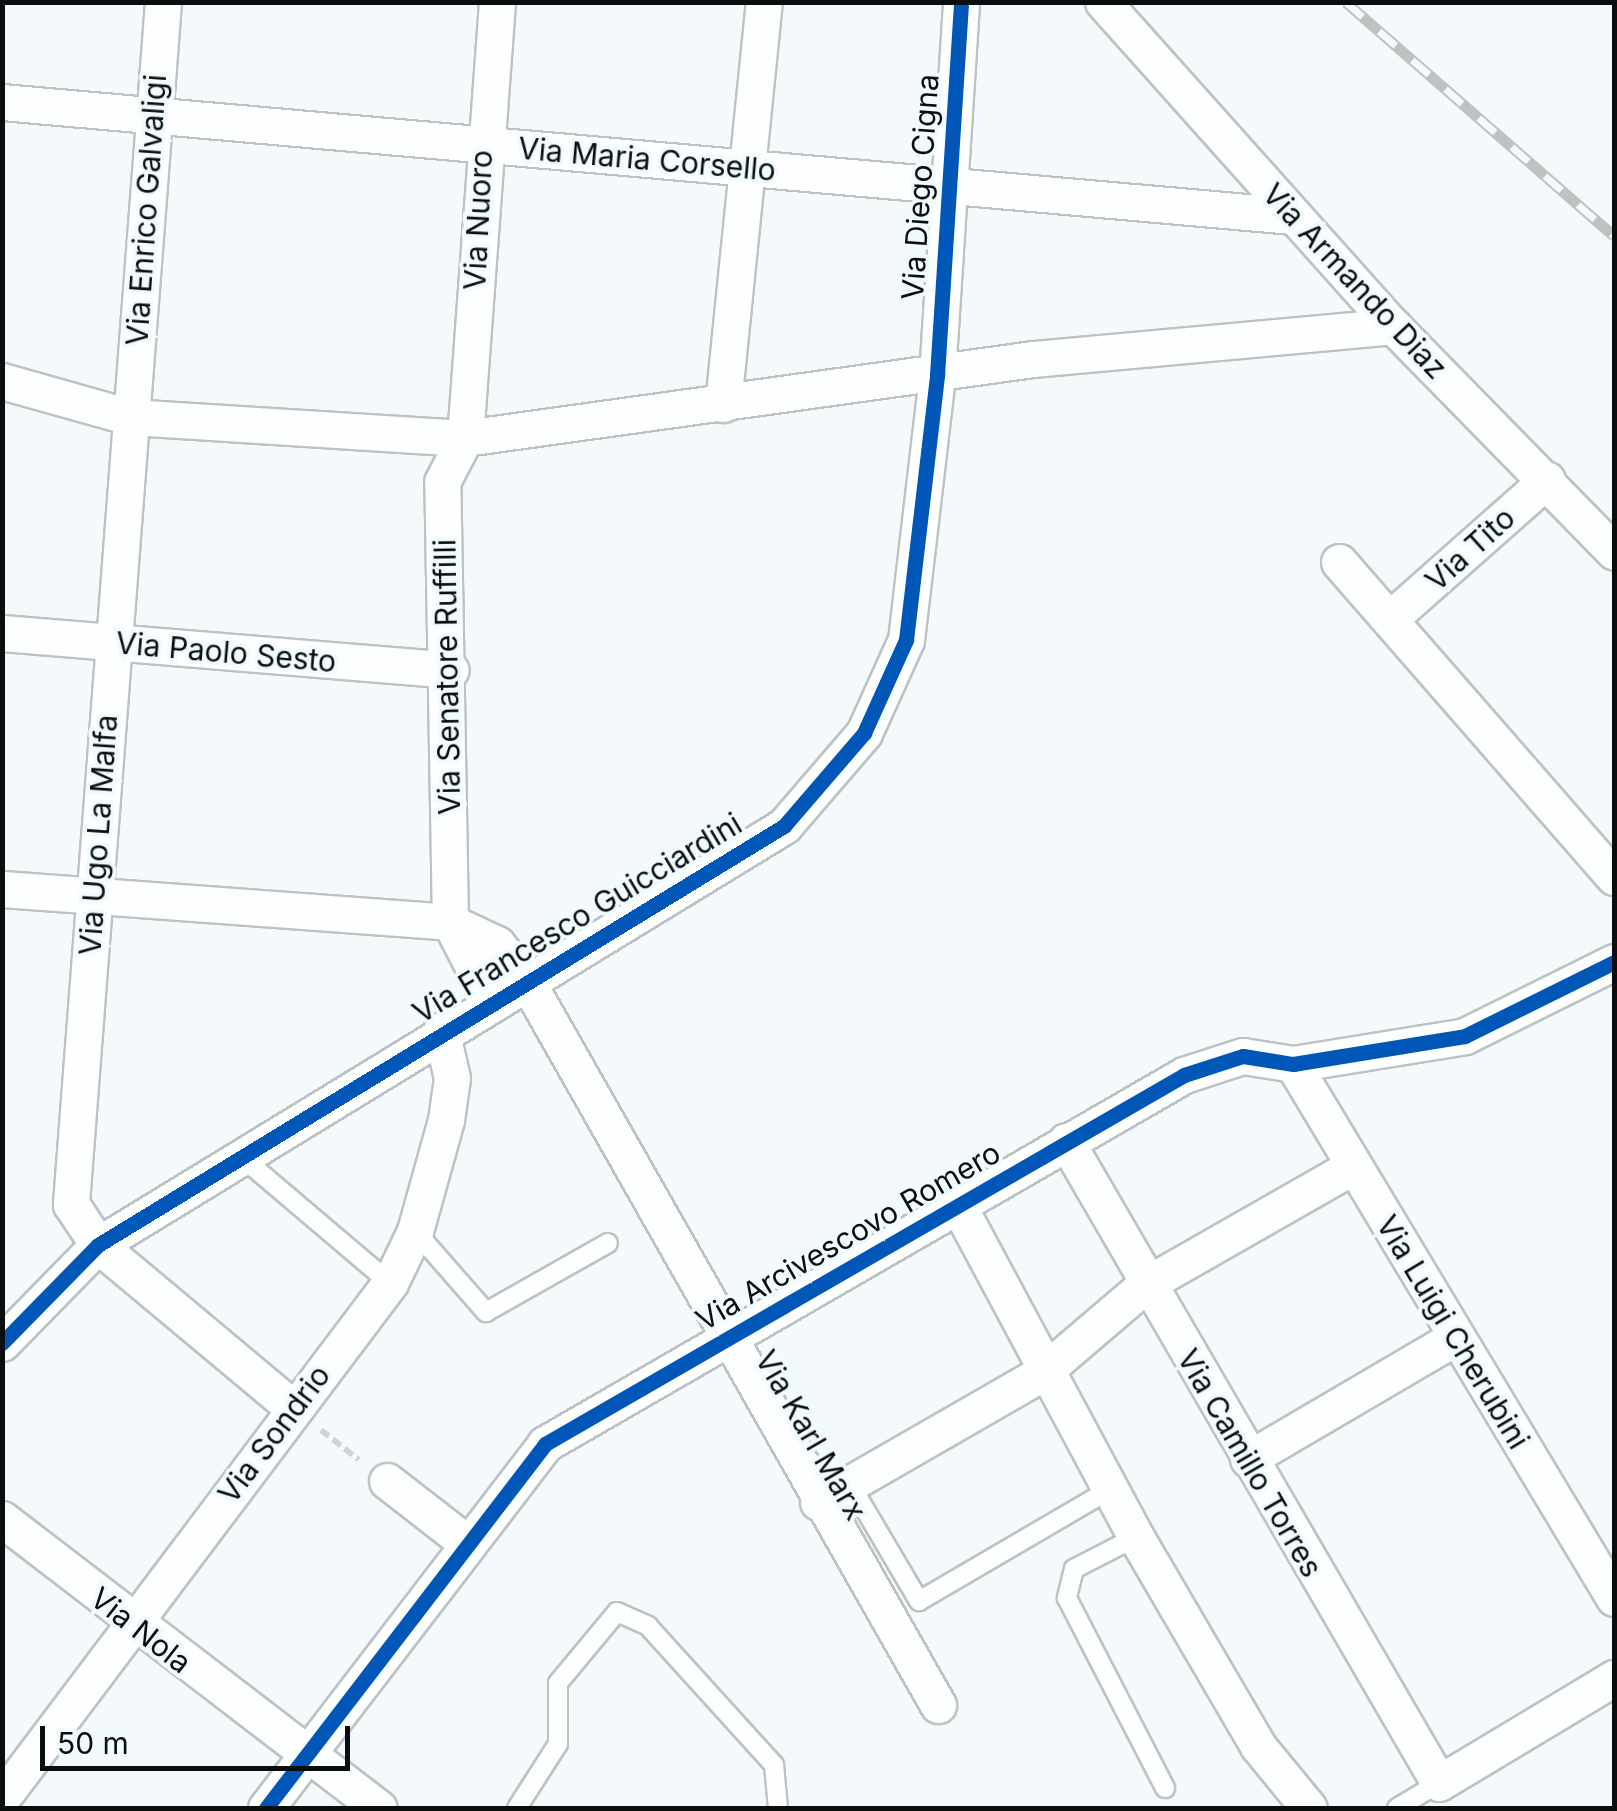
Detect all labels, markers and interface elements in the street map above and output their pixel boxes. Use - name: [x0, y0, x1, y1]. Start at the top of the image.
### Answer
- street label: Via Enrico Galvaligi: [119, 73, 173, 347]
- street label: Via Diego Cigna: [894, 73, 946, 301]
- street label: Via Maria Corsello: [517, 130, 777, 188]
- street label: Via Nuoro: [456, 149, 500, 291]
- street label: Via Armando Diaz: [1255, 176, 1455, 386]
- street label: Via Tito: [1418, 500, 1522, 598]
- street label: Via Senatore Ruffilli: [427, 539, 467, 815]
- street label: Via Paolo Sesto: [114, 624, 338, 680]
- street label: Via Ugo La Malfa: [72, 713, 124, 957]
- street label: Via Francesco Guicciardini: [406, 805, 748, 1031]
- street label: Via Arcivescovo Romero: [689, 1134, 1007, 1338]
- street label: Via Luigi Cherubini: [1369, 1209, 1537, 1455]
- street label: Via Camillo Torres: [1170, 1343, 1330, 1583]
- street label: Via Karl Marx: [748, 1344, 874, 1526]
- street label: Via Sondrio: [210, 1358, 338, 1510]
- street label: Via Nola: [83, 1580, 199, 1680]
- scale bar: [45, 1706, 355, 1768]
- text: 50 m: [57, 1725, 129, 1761]

